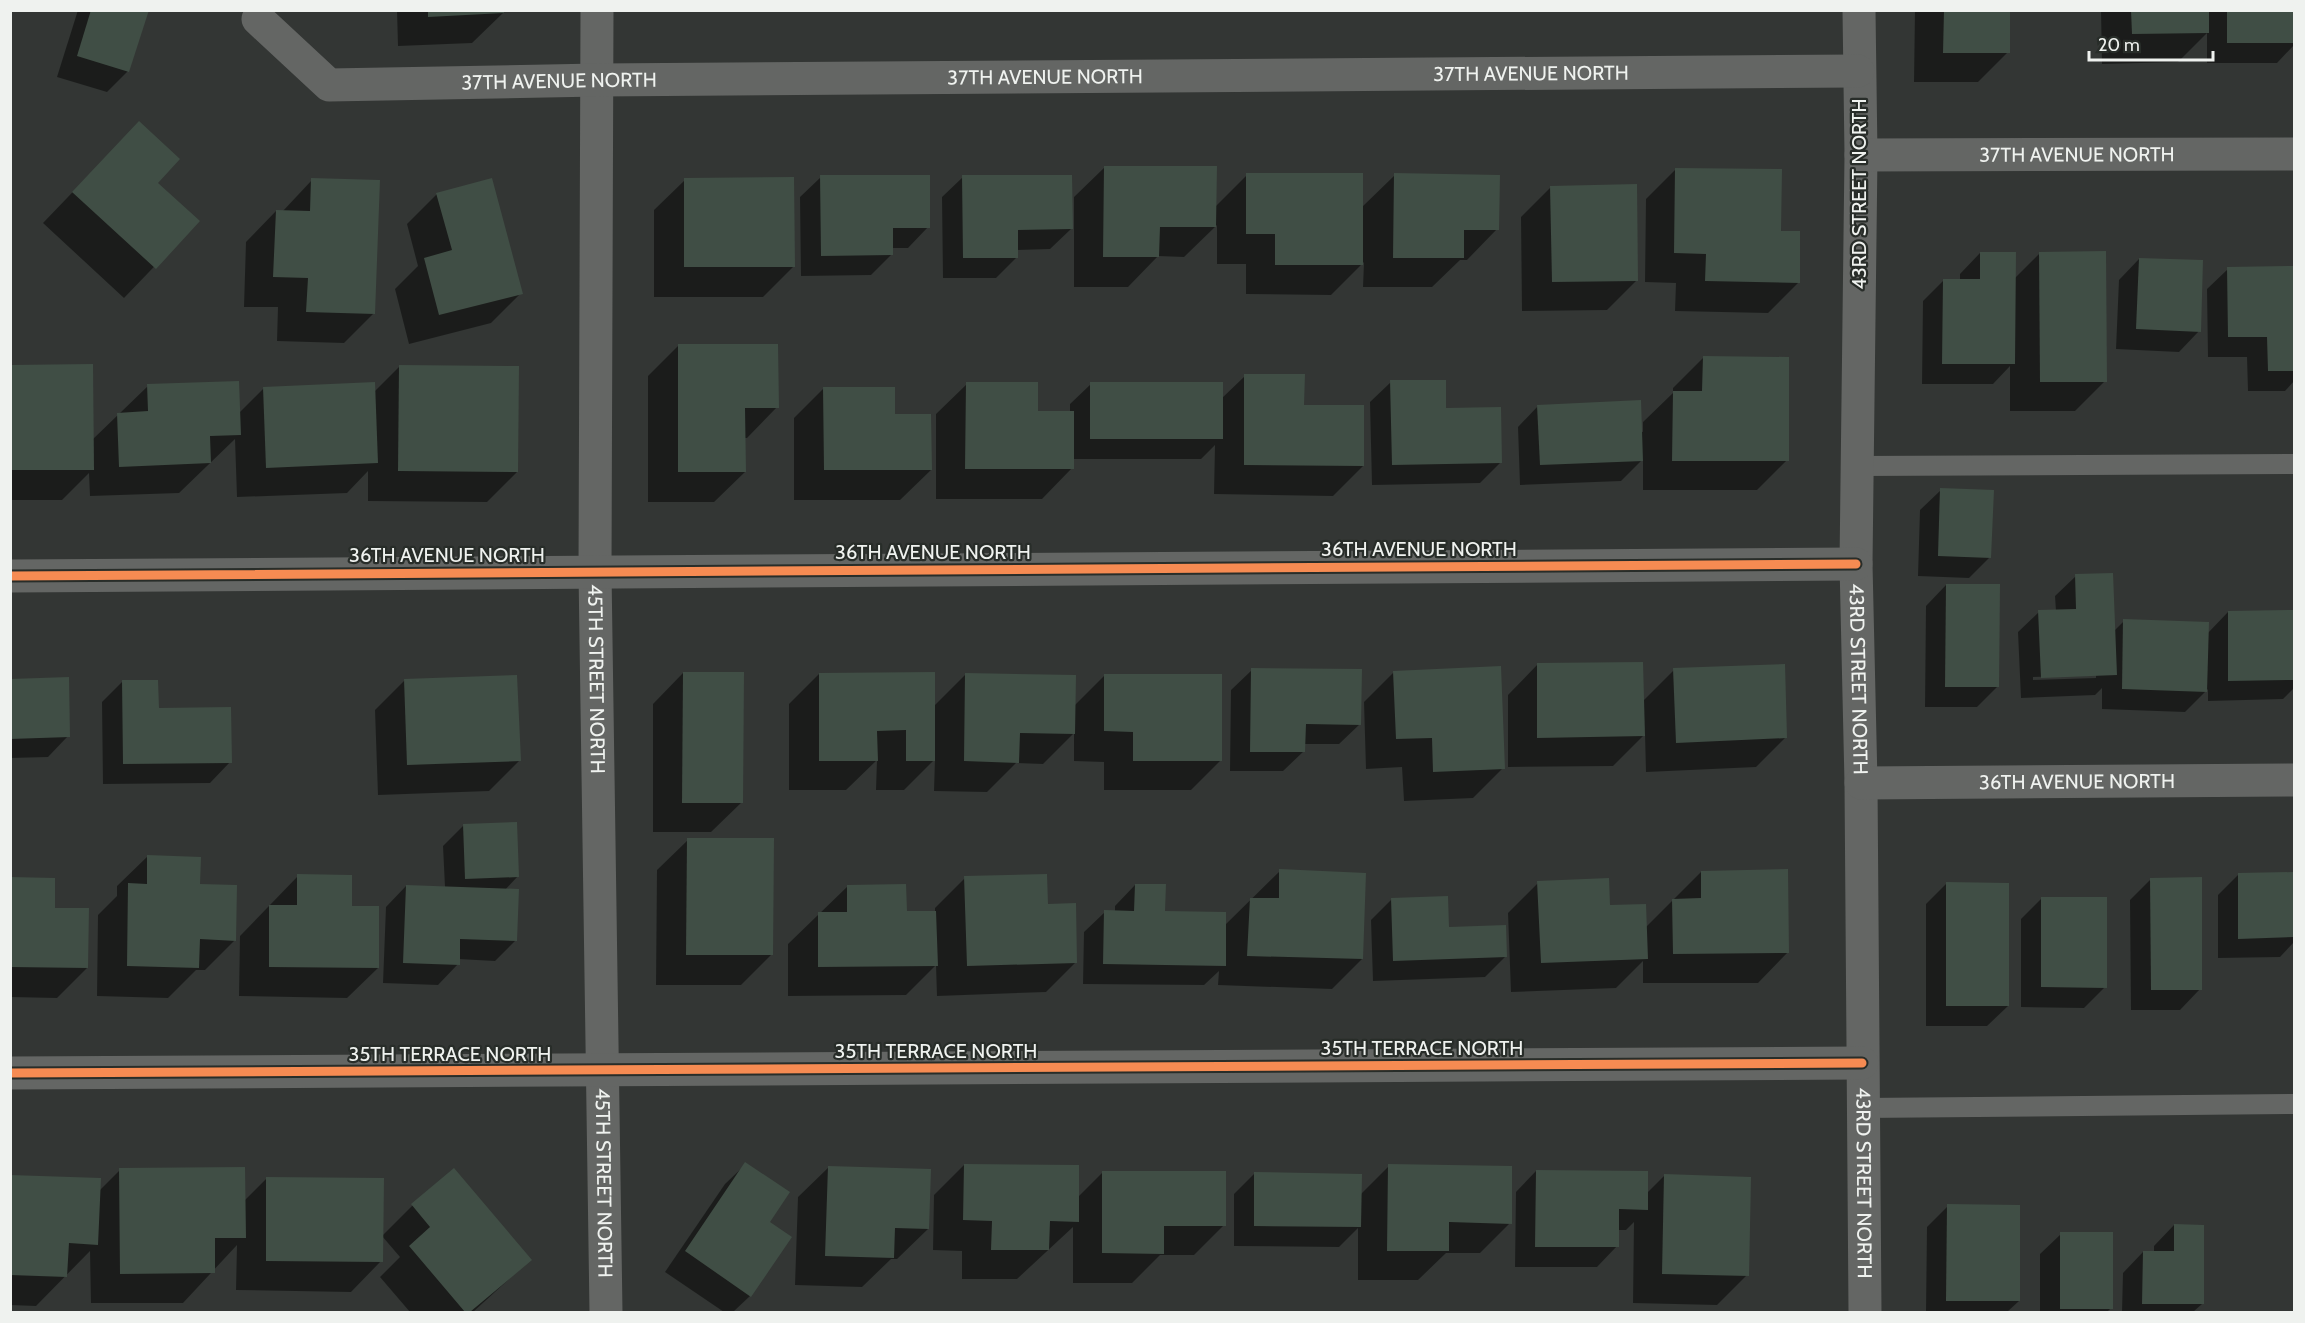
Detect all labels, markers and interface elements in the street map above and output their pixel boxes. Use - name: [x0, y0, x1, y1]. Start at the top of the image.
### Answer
- scale bar: [2089, 24, 2214, 62]
- text: 20 m: [2098, 34, 2140, 56]
- street label: 37TH AVENUE NORTH: [1433, 61, 1629, 86]
- street label: 37TH AVENUE NORTH: [947, 64, 1143, 90]
- street label: 37TH AVENUE NORTH: [461, 68, 657, 95]
- street label: 43RD STREET NORTH: [1847, 98, 1871, 290]
- street label: 37TH AVENUE NORTH: [1979, 142, 2175, 167]
- street label: 36TH AVENUE NORTH: [1321, 537, 1517, 561]
- street label: 36TH AVENUE NORTH: [835, 540, 1031, 564]
- street label: 36TH AVENUE NORTH: [349, 543, 545, 567]
- street label: 43RD STREET NORTH: [1844, 583, 1873, 775]
- street label: 45TH STREET NORTH: [583, 584, 610, 774]
- street label: 36TH AVENUE NORTH: [1979, 769, 2175, 794]
- street label: 35TH TERRACE NORTH: [1321, 1036, 1523, 1060]
- street label: 35TH TERRACE NORTH: [835, 1039, 1037, 1063]
- street label: 35TH TERRACE NORTH: [349, 1042, 551, 1066]
- street label: 43RD STREET NORTH: [1851, 1087, 1877, 1279]
- street label: 45TH STREET NORTH: [591, 1088, 617, 1278]

